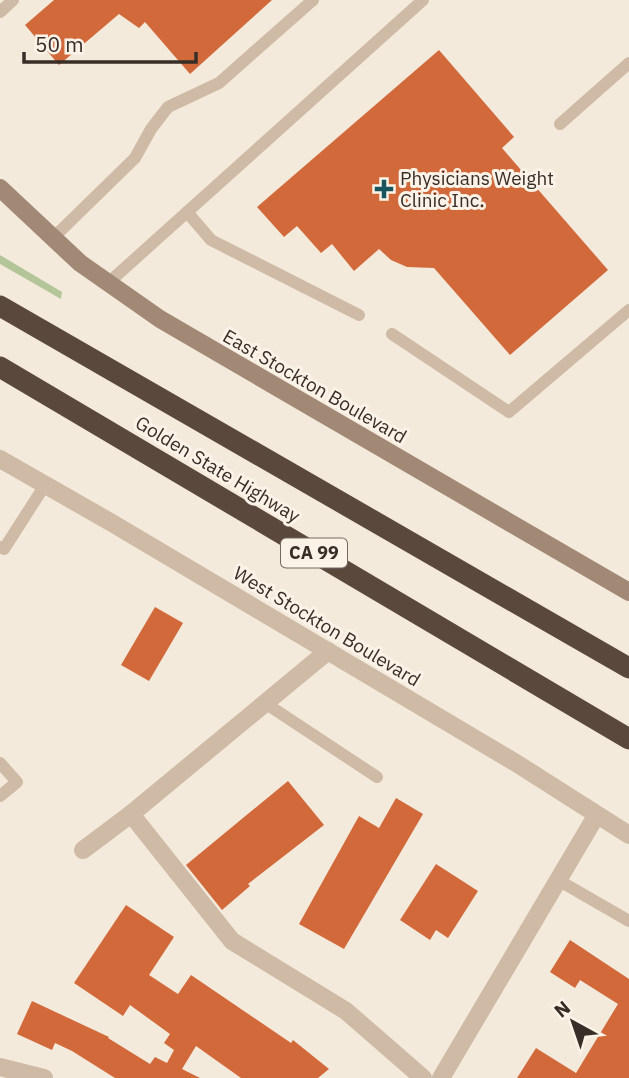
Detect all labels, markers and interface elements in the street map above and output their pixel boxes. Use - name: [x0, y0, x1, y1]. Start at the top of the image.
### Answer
- scale bar: [24, 21, 196, 65]
- text: 50 m: [35, 30, 84, 58]
- place label: Physicians Weight Clinic Inc.: [400, 166, 554, 212]
- marker: Physicians Weight Clinic Inc.: [374, 179, 394, 199]
- street label: East Stockton Boulevard: [219, 324, 411, 448]
- street label: Golden State Highway: [131, 410, 305, 528]
- road number: CA 99: [281, 538, 347, 568]
- street label: West Stockton Boulevard: [229, 561, 425, 691]
- north arrow: [538, 987, 608, 1057]
- text: N: [549, 995, 575, 1023]

